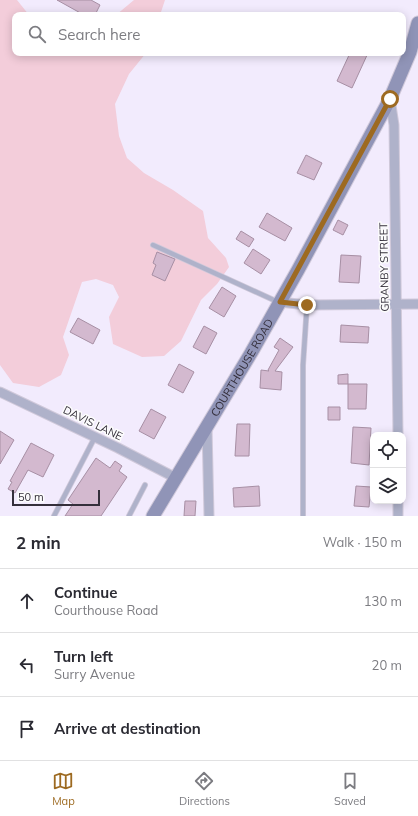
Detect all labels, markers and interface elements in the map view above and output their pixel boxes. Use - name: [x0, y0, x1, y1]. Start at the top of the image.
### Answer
- search box: [12, 12, 406, 56]
- icon: search: [26, 23, 48, 45]
- text: Search here: [58, 25, 140, 44]
- route start: [381, 90, 399, 108]
- street label: GRANBY STREET: [376, 222, 392, 312]
- route end: [298, 296, 316, 314]
- street label: COURTHOUSE ROAD: [207, 316, 276, 419]
- street label: DAVIS LANE: [61, 403, 125, 443]
- map controls: [370, 432, 406, 504]
- button: locate: [370, 432, 406, 468]
- button: layers: [370, 468, 406, 504]
- scale bar: [12, 488, 100, 507]
- text: 50 m: [18, 490, 44, 504]
- text: 2 min: [16, 532, 61, 553]
- text: Walk · 150 m: [323, 534, 402, 550]
- text: Continue: [54, 583, 117, 602]
- icon: ahead: [16, 590, 38, 612]
- text: 130 m: [364, 593, 402, 609]
- text: Courthouse Road: [54, 602, 158, 618]
- text: Turn left: [54, 647, 113, 666]
- icon: left: [16, 654, 38, 676]
- text: 20 m: [372, 657, 402, 673]
- text: Surry Avenue: [54, 666, 135, 682]
- icon: arrive: [16, 718, 38, 740]
- text: Arrive at destination: [54, 719, 201, 738]
- tab: Map: [52, 770, 75, 808]
- tab: Directions: [179, 770, 230, 808]
- tab: Saved: [334, 770, 366, 808]

